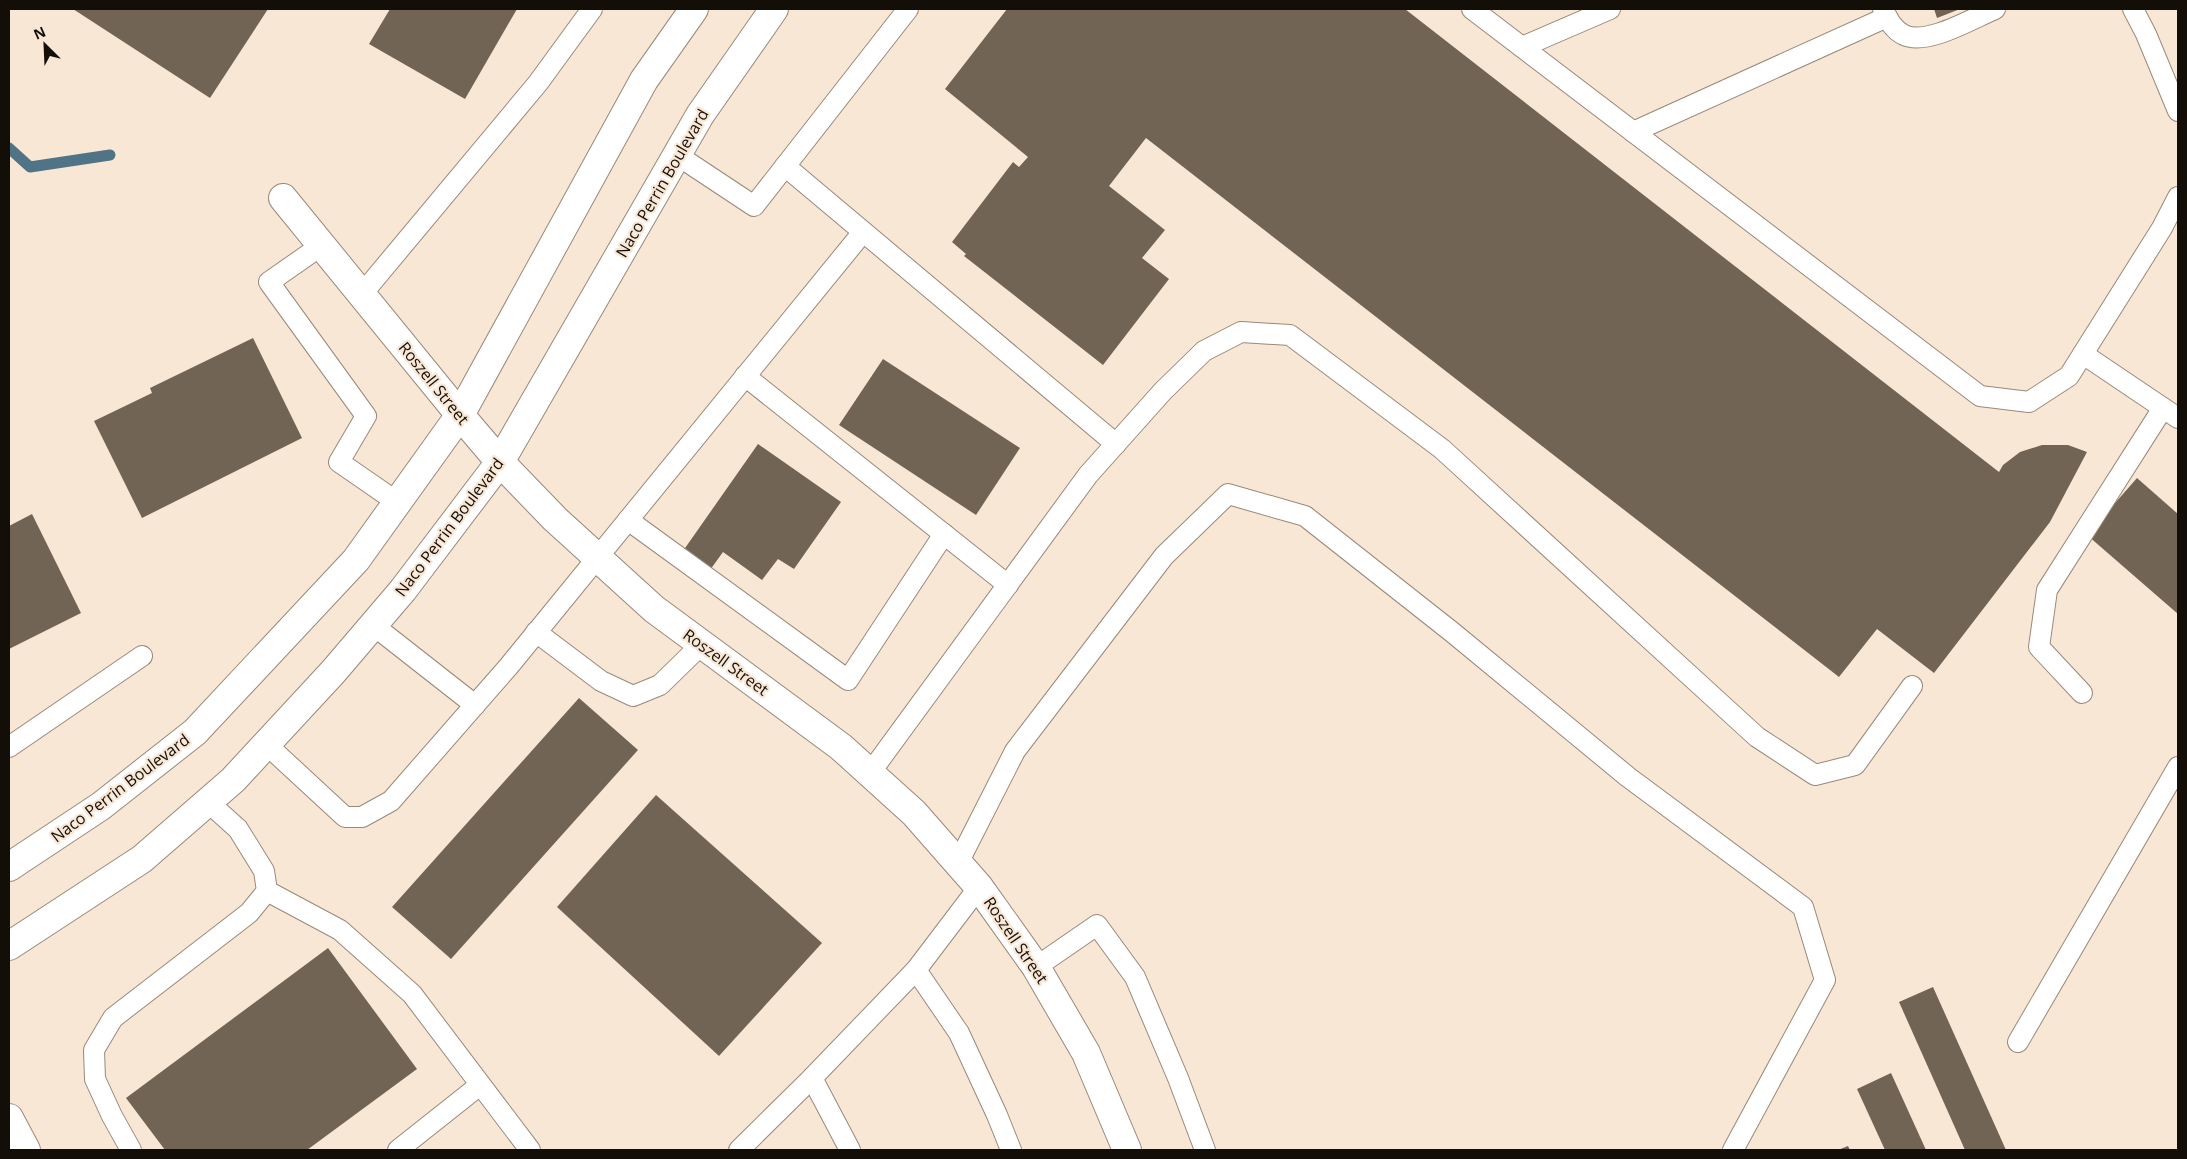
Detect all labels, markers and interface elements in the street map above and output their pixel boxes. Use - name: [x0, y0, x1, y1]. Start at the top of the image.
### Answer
- north arrow: [20, 20, 70, 70]
- text: N: [30, 22, 49, 44]
- street label: Naco Perrin Boulevard: [610, 105, 714, 261]
- street label: Roszell Street: [394, 337, 474, 429]
- street label: Naco Perrin Boulevard: [390, 453, 508, 601]
- street label: Roszell Street: [679, 624, 773, 701]
- street label: Naco Perrin Boulevard: [46, 729, 194, 847]
- street label: Roszell Street: [979, 892, 1053, 988]

